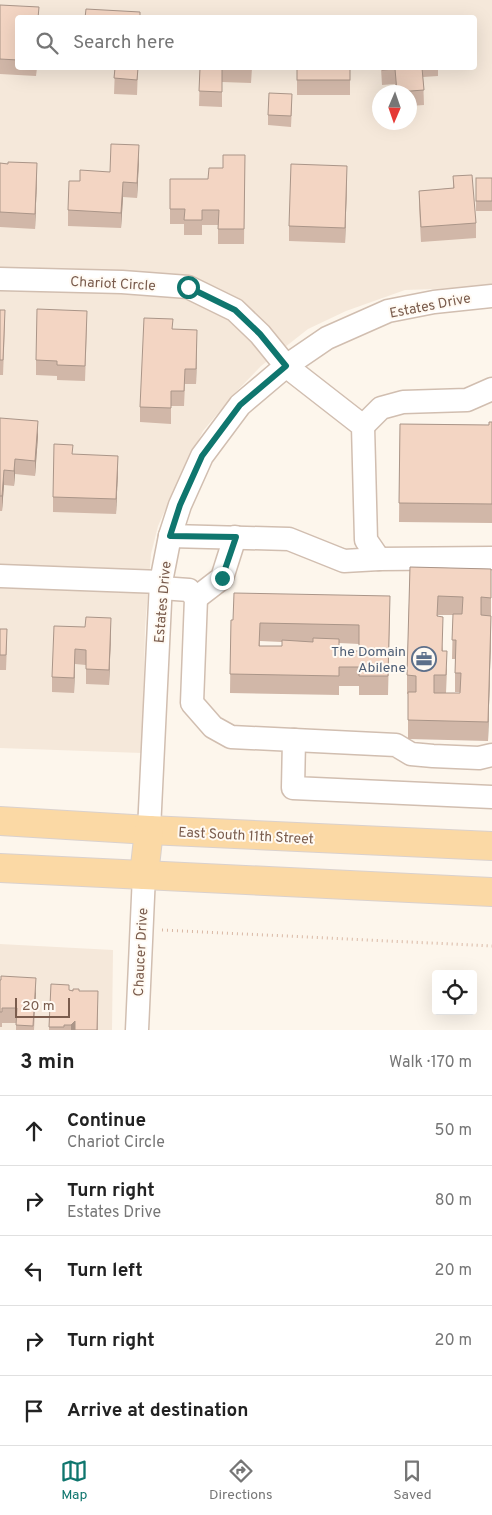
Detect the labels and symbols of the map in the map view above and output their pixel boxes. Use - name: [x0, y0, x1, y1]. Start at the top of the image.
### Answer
- north arrow: [372, 85, 417, 130]
- street label: Chariot Circle: [70, 274, 156, 295]
- route start: [177, 276, 200, 299]
- street label: Estates Drive: [388, 290, 472, 323]
- street label: Estates Drive: [151, 560, 176, 644]
- route end: [211, 567, 234, 590]
- place label: The Domain Abilene: [331, 644, 406, 677]
- office icon: The Domain Abilene: [411, 646, 437, 672]
- street label: East South 11th Street: [178, 824, 314, 849]
- street label: Chaucer Drive: [131, 907, 152, 997]
- scale bar: [15, 995, 70, 1018]

